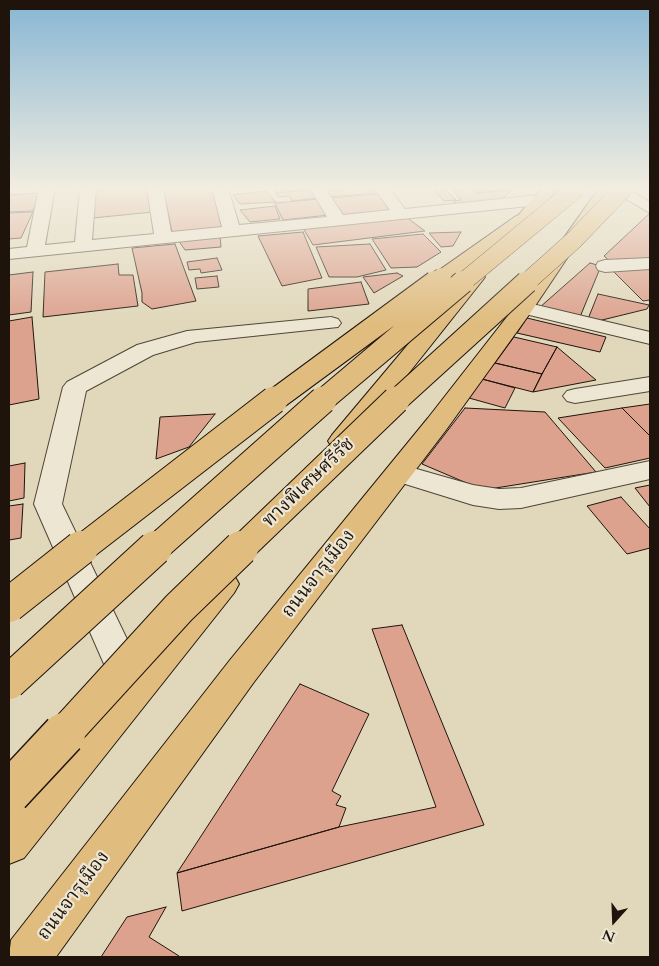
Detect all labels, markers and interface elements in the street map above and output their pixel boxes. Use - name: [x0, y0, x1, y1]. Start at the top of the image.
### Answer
- street label: ทางพิเศษศรีรัช: [258, 433, 360, 533]
- street label: ถนนจารุเมือง: [277, 525, 361, 623]
- street label: ถนนจารุเมือง: [33, 847, 115, 945]
- north arrow: [589, 896, 639, 946]
- text: N: [600, 925, 618, 947]

